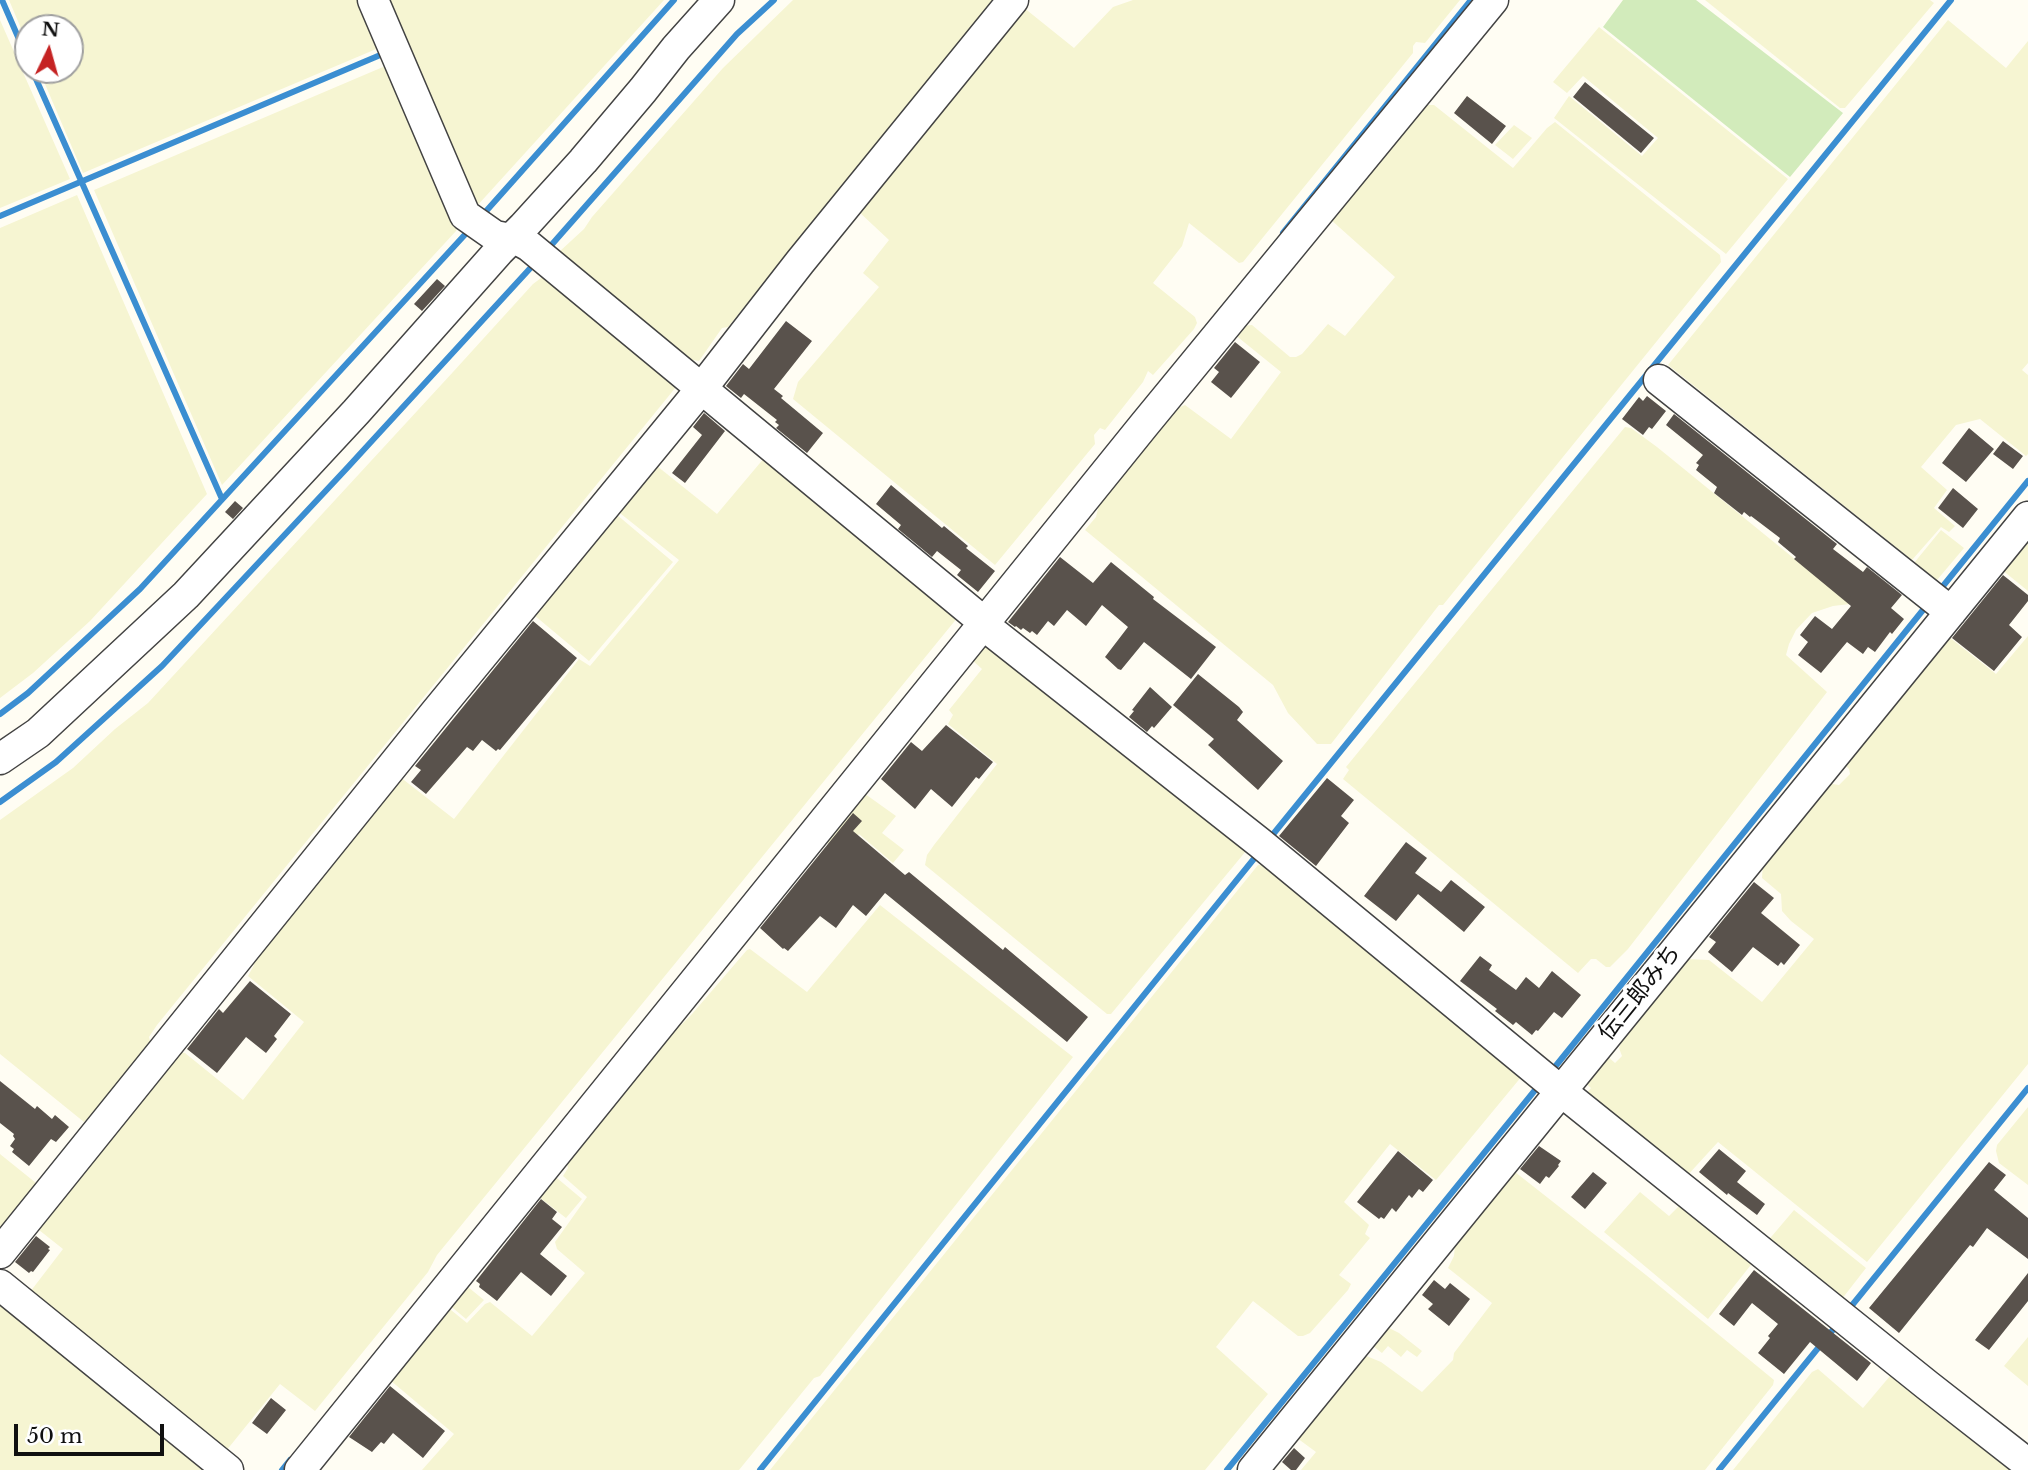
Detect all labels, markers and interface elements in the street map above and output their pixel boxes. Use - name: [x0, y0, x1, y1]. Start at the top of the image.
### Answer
- north arrow: [14, 14, 84, 84]
- text: N: [41, 17, 61, 42]
- street label: 伝三郎みち: [1593, 940, 1687, 1046]
- scale bar: [18, 1410, 168, 1454]
- text: 50 m: [27, 1423, 82, 1449]

